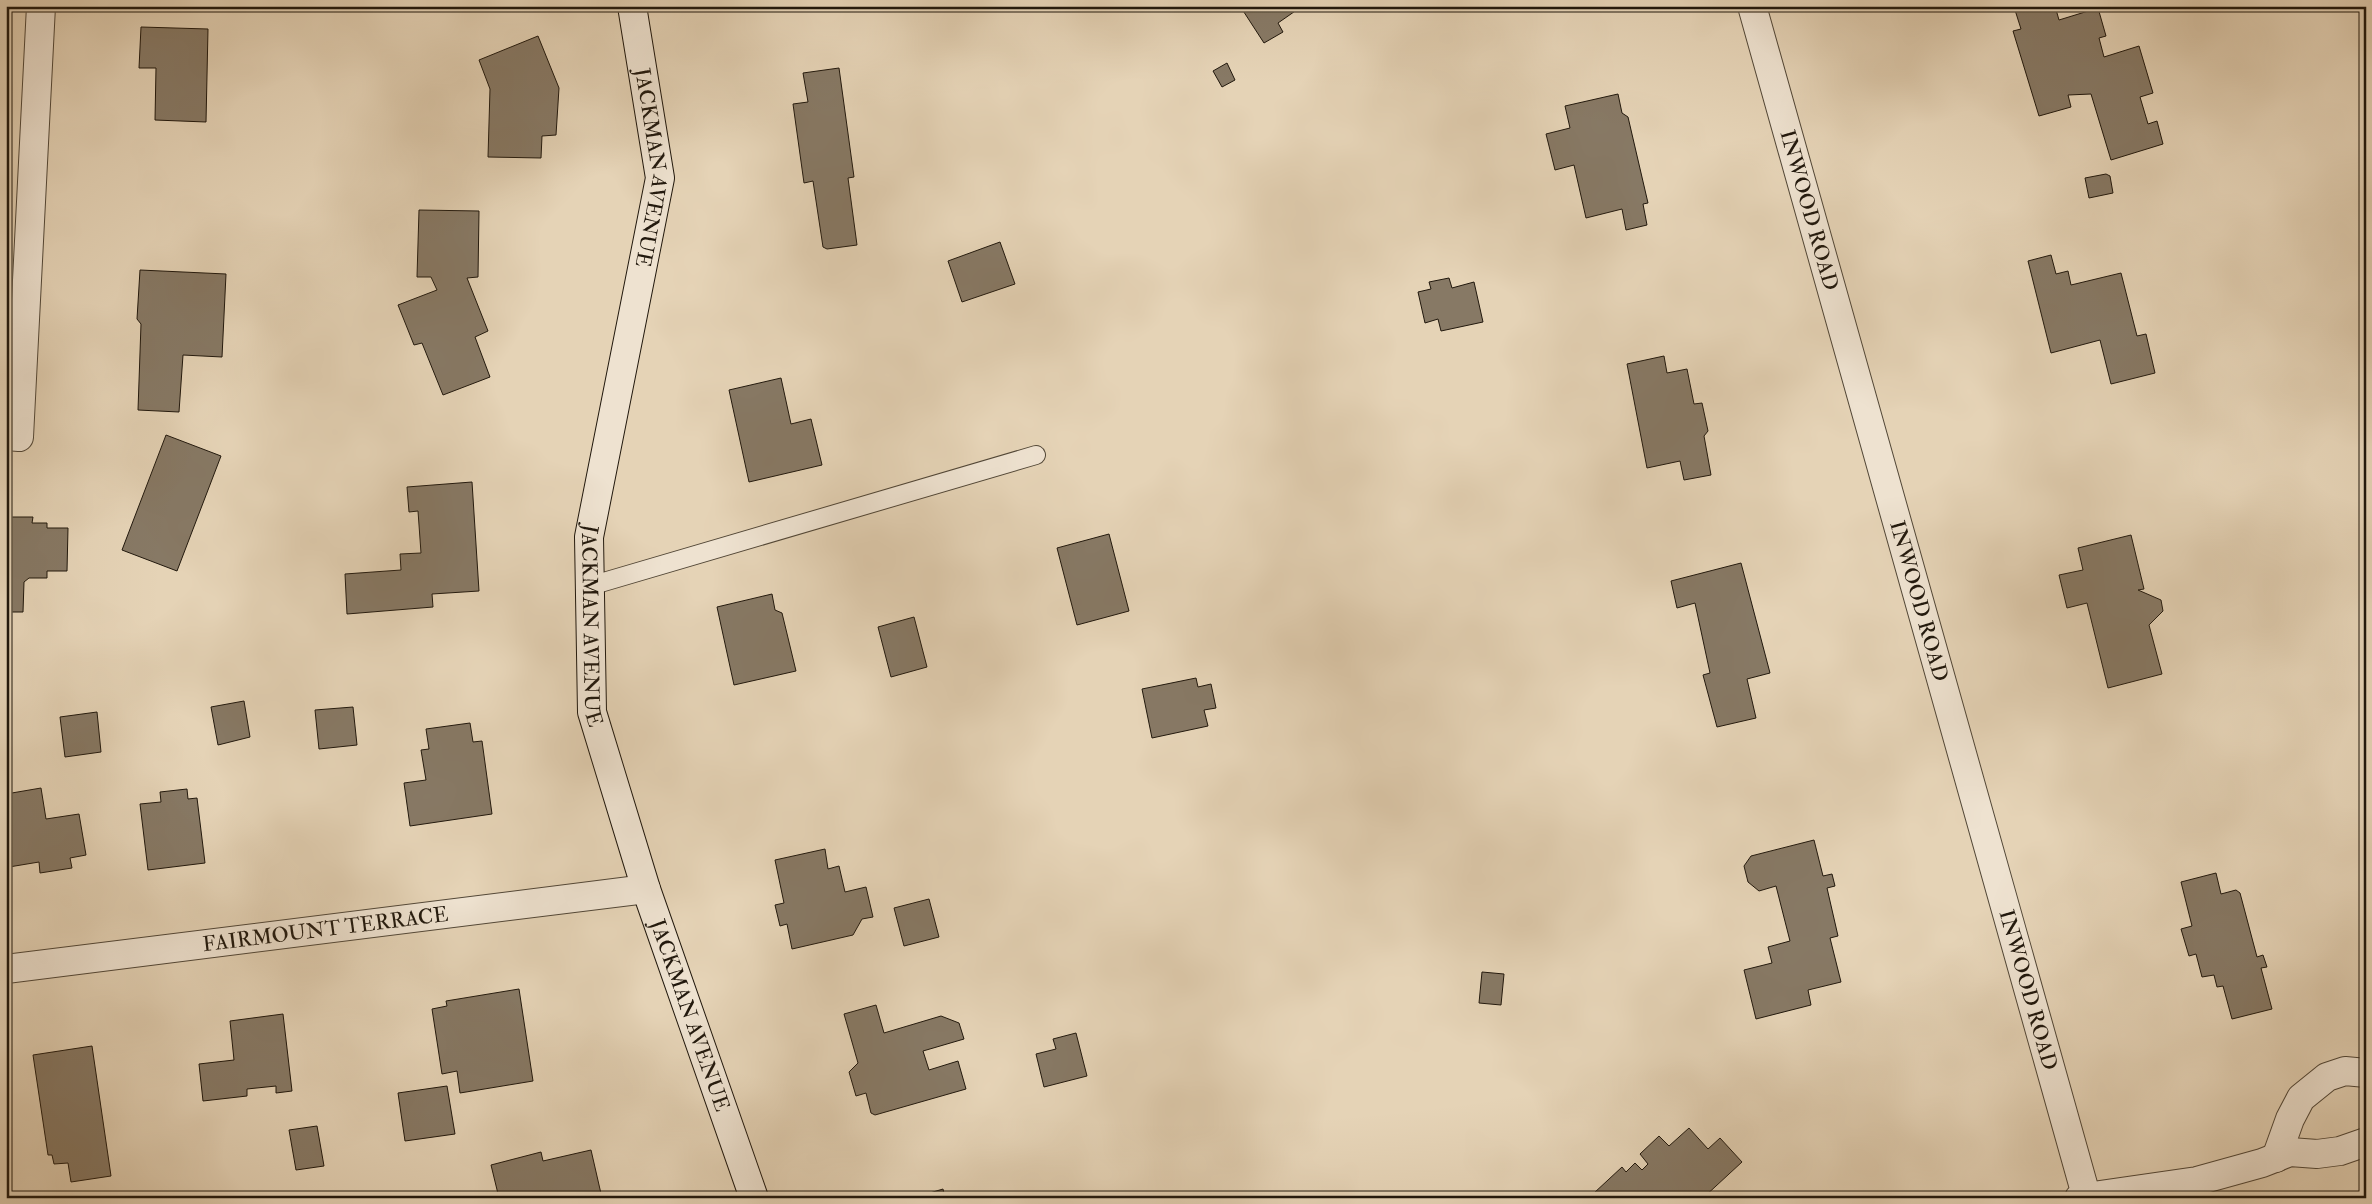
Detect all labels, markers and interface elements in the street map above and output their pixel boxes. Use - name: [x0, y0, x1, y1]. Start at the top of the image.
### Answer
- street label: JACKMAN AVENUE: [628, 65, 673, 270]
- street label: INWOOD ROAD: [1773, 127, 1844, 294]
- street label: INWOOD ROAD: [1883, 518, 1954, 685]
- street label: JACKMAN AVENUE: [575, 521, 609, 730]
- street label: FAIRMOUNT TERRACE: [201, 901, 450, 958]
- street label: INWOOD ROAD: [1993, 907, 2063, 1073]
- street label: JACKMAN AVENUE: [643, 915, 736, 1115]

